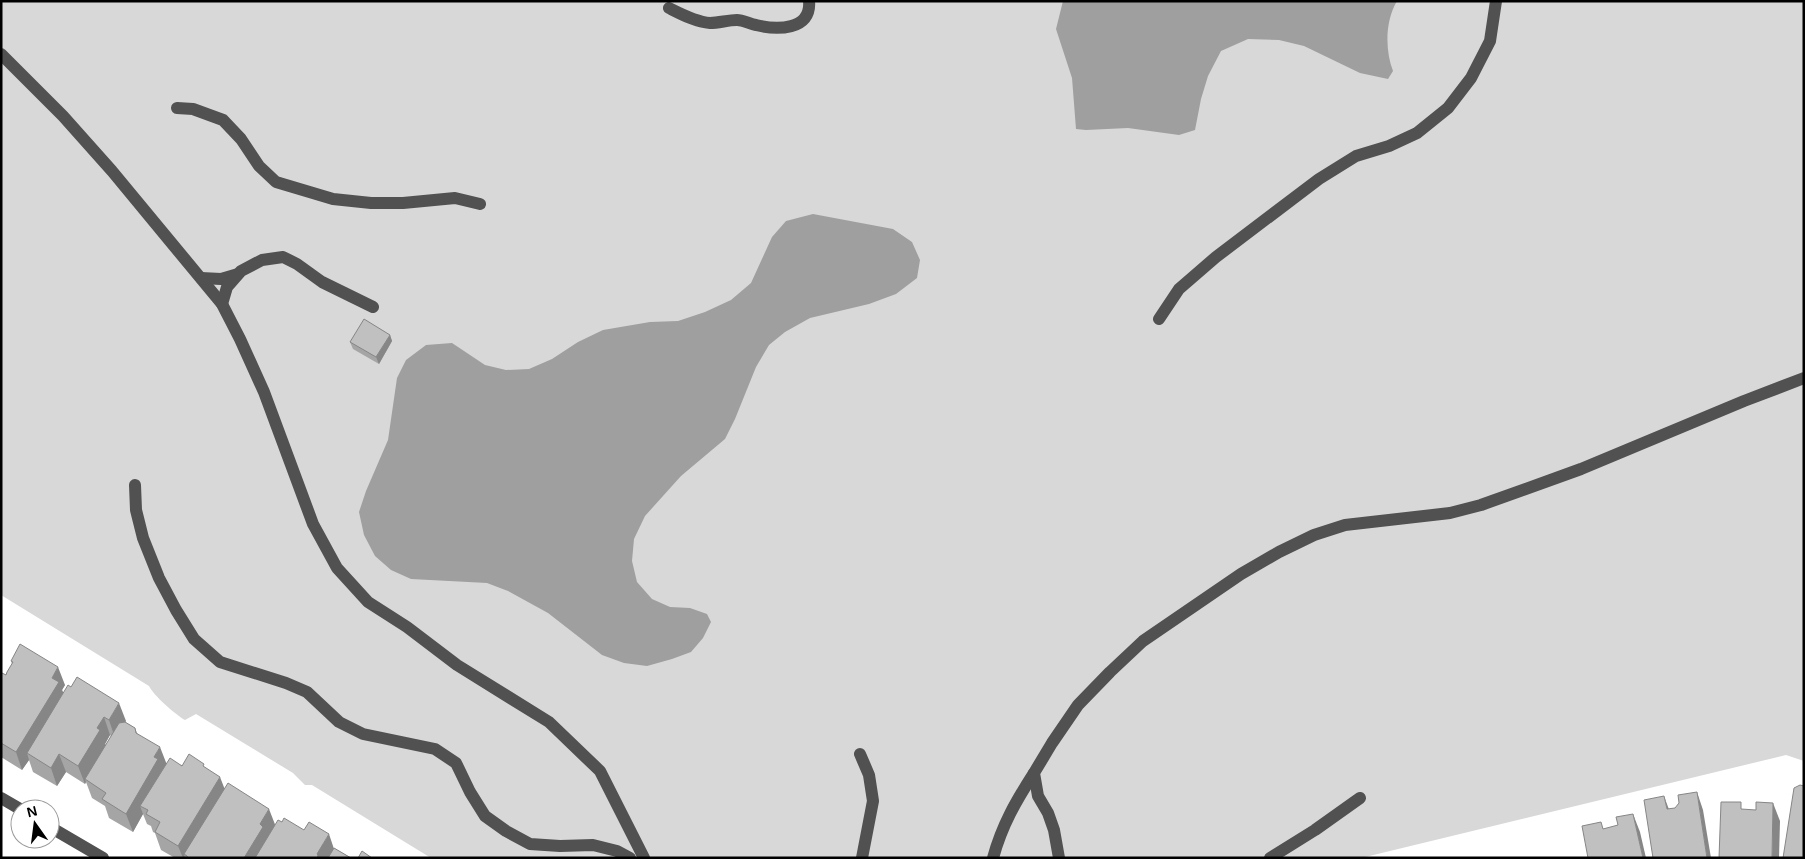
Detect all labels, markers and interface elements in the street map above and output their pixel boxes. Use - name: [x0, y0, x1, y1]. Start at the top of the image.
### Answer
- north arrow: [10, 799, 60, 849]
- text: N: [25, 802, 39, 820]

